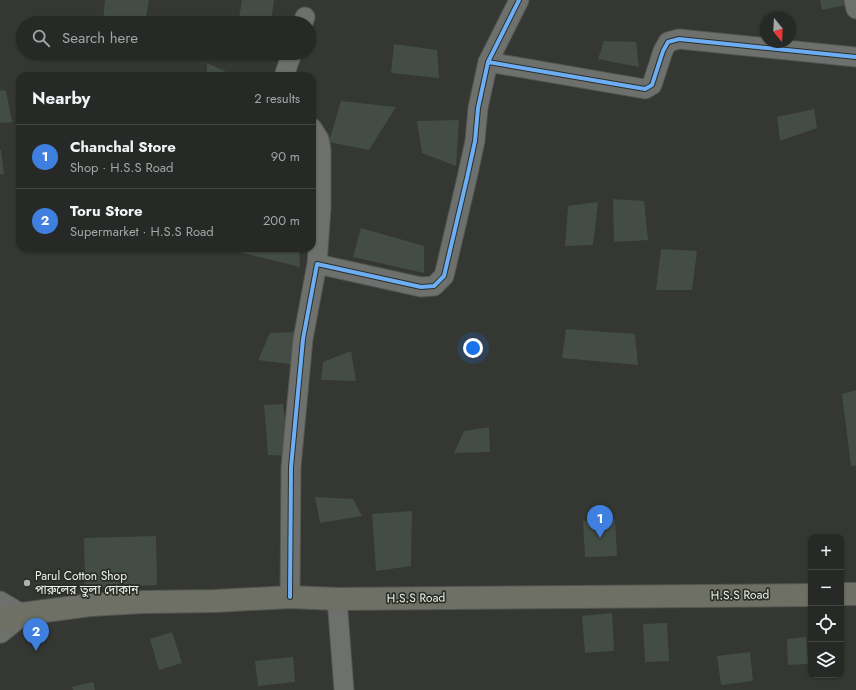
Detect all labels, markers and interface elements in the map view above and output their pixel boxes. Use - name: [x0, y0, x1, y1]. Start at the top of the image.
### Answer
- north arrow: [760, 12, 796, 48]
- search box: [16, 16, 316, 60]
- icon: search: [30, 27, 52, 49]
- text: Search here: [62, 27, 138, 49]
- text: Nearby: [32, 86, 90, 110]
- text: 2 results: [254, 89, 300, 108]
- text: Chanchal Store: [70, 136, 176, 158]
- text: 1: [42, 147, 48, 166]
- text: 90 m: [271, 147, 300, 166]
- text: Shop · H.S.S Road: [70, 158, 173, 177]
- text: Toru Store: [70, 200, 143, 222]
- text: 2: [41, 211, 49, 230]
- text: 200 m: [263, 211, 300, 230]
- text: Supermarket · H.S.S Road: [70, 222, 214, 241]
- your location: [463, 338, 483, 358]
- pin: 1: [587, 505, 613, 538]
- map controls: [808, 534, 844, 678]
- button: +: [808, 534, 844, 570]
- place label: Parul Cotton Shop পারুলের তুলা দোকান: [35, 567, 139, 599]
- button: −: [808, 570, 844, 606]
- marker: Parul Cotton Shop পারুলের তুলা দোকান: [22, 578, 32, 588]
- street label: H.S.S Road: [711, 585, 769, 605]
- street label: H.S.S Road: [387, 588, 445, 608]
- button: locate: [808, 606, 844, 642]
- pin: 2: [23, 618, 49, 651]
- button: layers: [808, 642, 844, 678]

